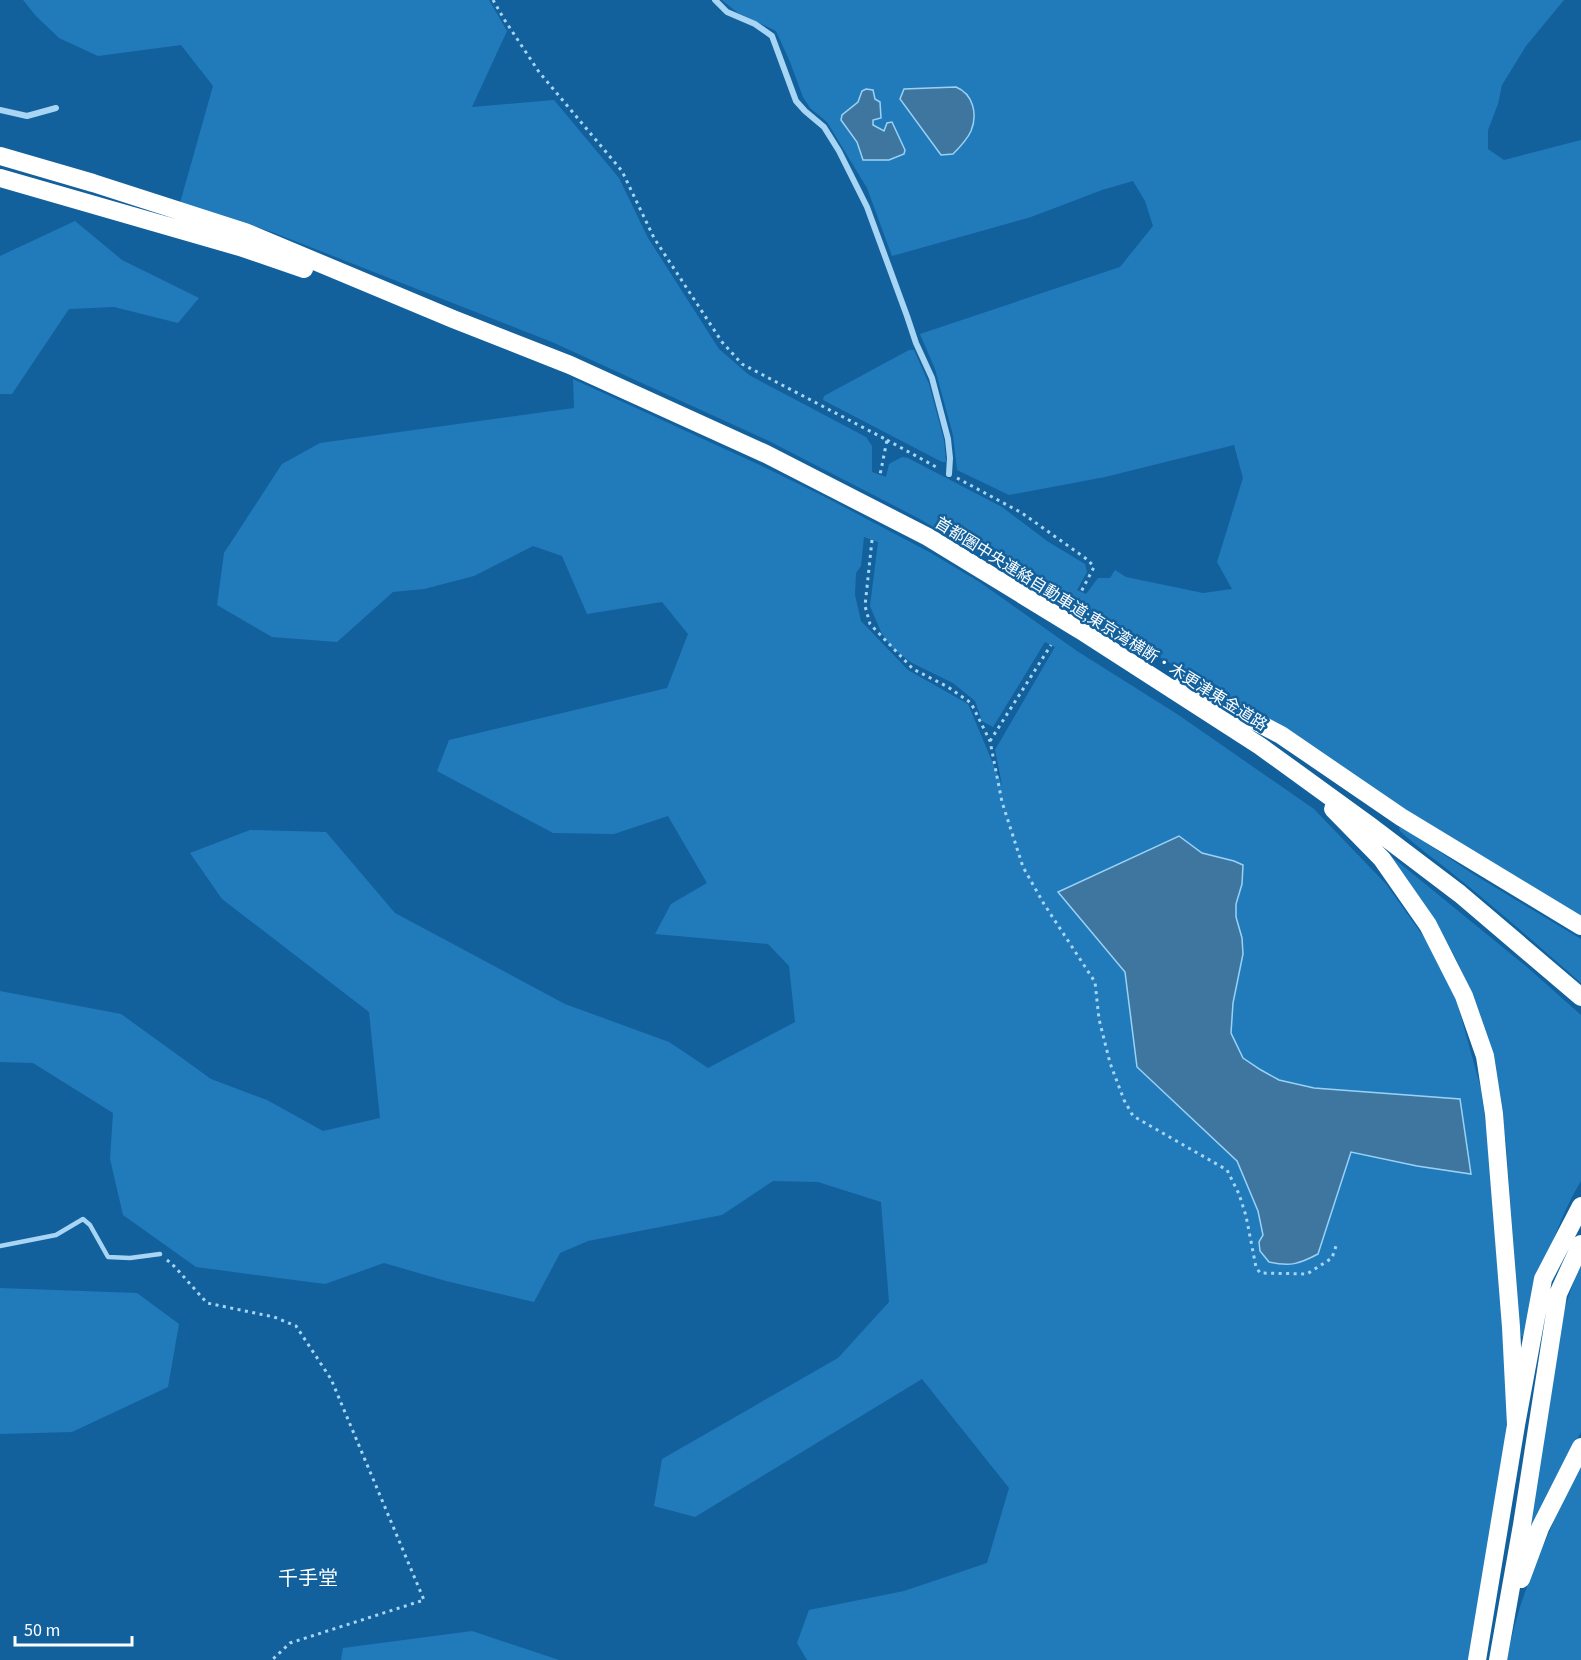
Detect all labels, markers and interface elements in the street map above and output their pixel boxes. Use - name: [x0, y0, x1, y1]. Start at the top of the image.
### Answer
- street label: 首都圏中央連絡自動車道;東京湾横断・木更津東金道路: [931, 512, 1271, 736]
- district label: 千手堂: [278, 1565, 338, 1593]
- scale bar: [15, 1609, 132, 1647]
- text: 50 m: [24, 1618, 60, 1643]

